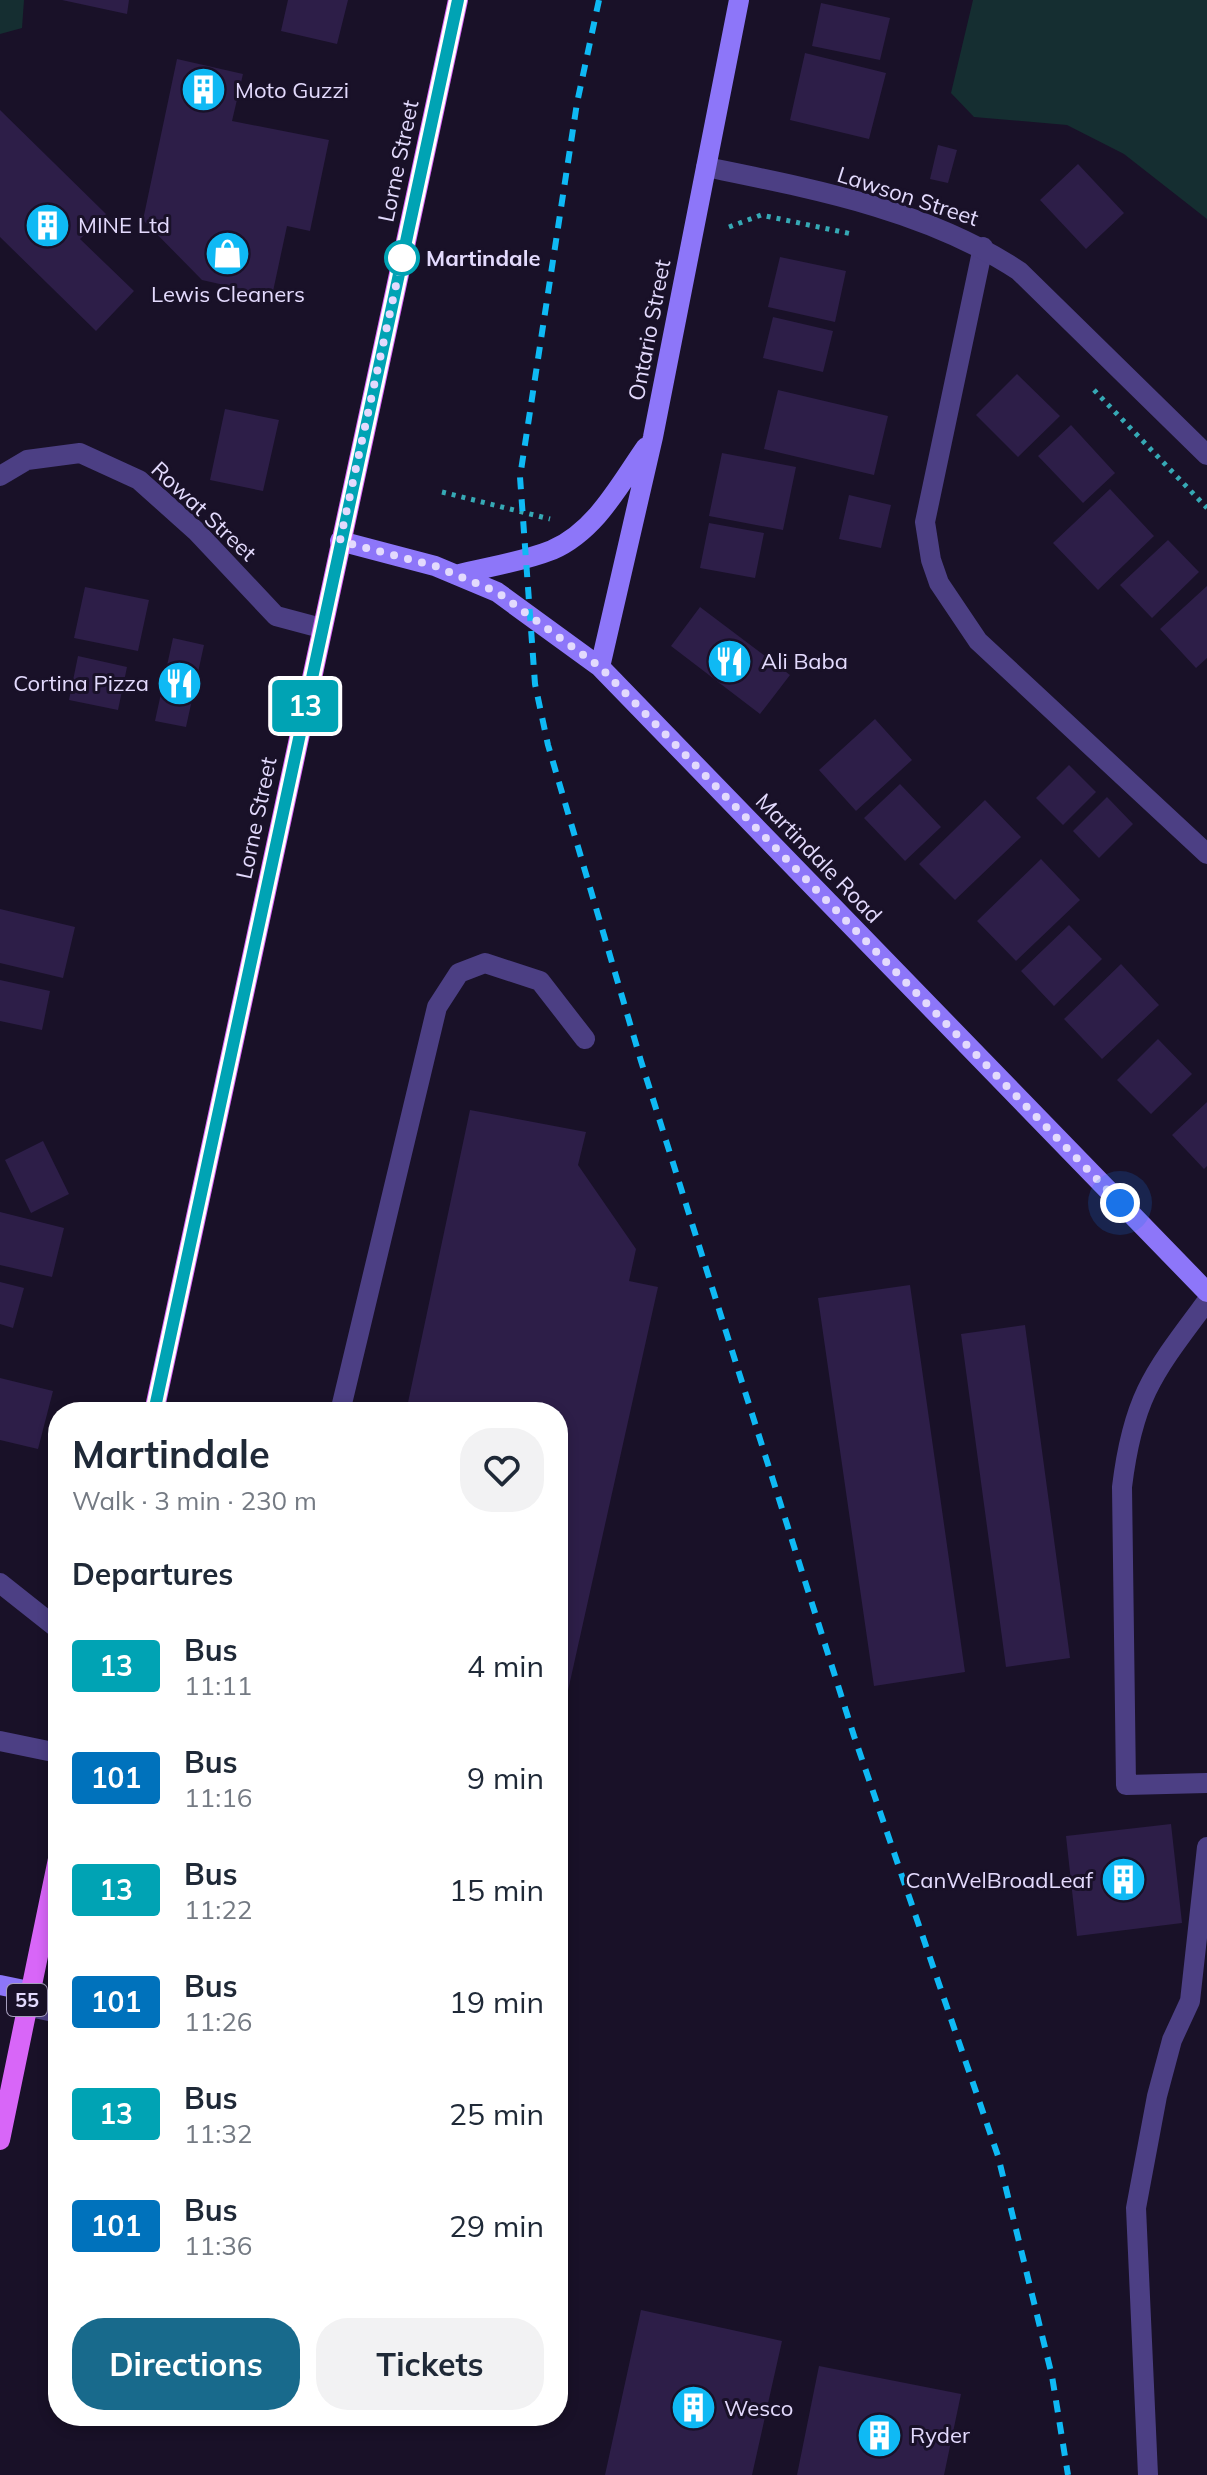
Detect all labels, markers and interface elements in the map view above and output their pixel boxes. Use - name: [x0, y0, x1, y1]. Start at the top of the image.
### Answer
- building icon: Moto Guzzi: [180, 66, 228, 114]
- place label: Moto Guzzi: [235, 76, 349, 104]
- street label: Lorne Street: [371, 97, 425, 224]
- street label: Lawson Street: [834, 160, 982, 232]
- building icon: MINE Ltd: [23, 201, 71, 249]
- place label: MINE Ltd: [78, 211, 170, 239]
- shop icon: Lewis Cleaners: [204, 229, 252, 277]
- marker: Martindale: [385, 241, 419, 275]
- place label: Martindale: [426, 244, 540, 272]
- street label: Ontario Street: [622, 257, 676, 403]
- place label: Lewis Cleaners: [151, 280, 305, 308]
- street label: Rowat Street: [146, 455, 263, 567]
- restaurant icon: Ali Baba: [706, 637, 754, 685]
- place label: Ali Baba: [761, 647, 848, 675]
- restaurant icon: Cortina Pizza: [156, 659, 204, 707]
- place label: Cortina Pizza: [13, 669, 149, 697]
- line badge: 13: [269, 680, 341, 732]
- text: 13: [288, 688, 322, 723]
- street label: Lorne Street: [229, 754, 283, 881]
- street label: Martindale Road: [750, 787, 888, 929]
- your location: [1100, 1183, 1140, 1223]
- button: heart: [460, 1428, 544, 1512]
- text: Martindale: [72, 1430, 270, 1478]
- text: Walk · 3 min · 230 m: [72, 1484, 317, 1517]
- text: Departures: [72, 1555, 233, 1593]
- text: Bus: [184, 1631, 238, 1669]
- text: 4 min: [467, 1647, 544, 1685]
- text: 13: [99, 1648, 133, 1683]
- text: 11:11: [184, 1669, 252, 1702]
- text: Bus: [184, 1743, 238, 1781]
- text: 9 min: [467, 1759, 544, 1797]
- text: 101: [91, 1760, 141, 1795]
- text: 11:16: [184, 1781, 252, 1814]
- text: Bus: [184, 1855, 238, 1893]
- building icon: CanWelBroadLeaf: [1100, 1856, 1148, 1904]
- place label: CanWelBroadLeaf: [906, 1866, 1094, 1894]
- text: 15 min: [449, 1871, 544, 1909]
- text: 13: [99, 1872, 133, 1907]
- text: 11:22: [184, 1893, 252, 1926]
- text: Bus: [184, 1967, 238, 2005]
- text: 19 min: [449, 1983, 544, 2021]
- road number: 55: [7, 1984, 47, 2016]
- text: 101: [91, 1984, 141, 2019]
- text: 11:26: [184, 2005, 252, 2038]
- text: Bus: [184, 2079, 238, 2117]
- text: 25 min: [449, 2095, 544, 2133]
- text: 13: [99, 2096, 133, 2131]
- text: 11:32: [184, 2117, 252, 2150]
- text: Bus: [184, 2191, 238, 2229]
- text: 29 min: [449, 2207, 544, 2245]
- text: 101: [91, 2208, 141, 2243]
- text: 11:36: [184, 2229, 252, 2262]
- button: Directions: [72, 2318, 300, 2410]
- button: Tickets: [316, 2318, 544, 2410]
- building icon: Wesco: [669, 2384, 717, 2432]
- place label: Wesco: [724, 2394, 793, 2422]
- building icon: Ryder: [855, 2411, 903, 2459]
- place label: Ryder: [910, 2421, 970, 2449]

